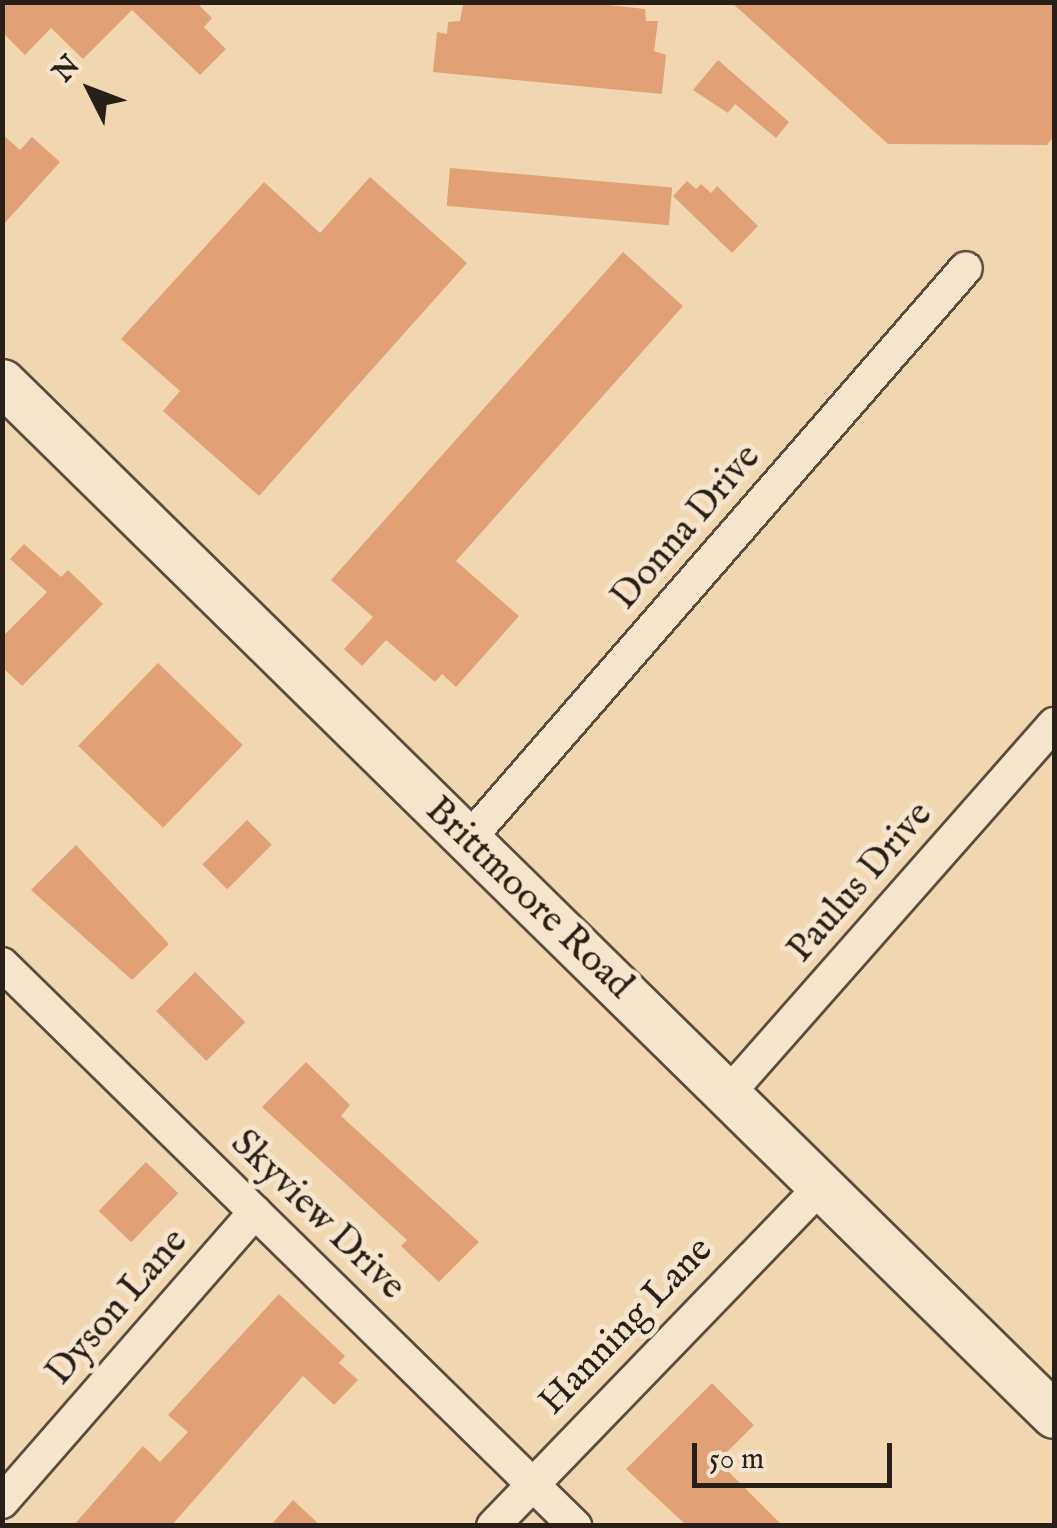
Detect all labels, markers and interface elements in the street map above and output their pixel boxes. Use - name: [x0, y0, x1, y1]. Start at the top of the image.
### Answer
- north arrow: [40, 40, 140, 140]
- text: N: [46, 49, 88, 90]
- street label: Donna Drive: [603, 436, 771, 620]
- street label: Brittmoore Road: [415, 789, 641, 1009]
- street label: Paulus Drive: [779, 793, 943, 973]
- street label: Skyview Drive: [220, 1122, 414, 1310]
- street label: Dyson Lane: [38, 1220, 198, 1396]
- street label: Hanning Lane: [531, 1228, 723, 1426]
- scale bar: [697, 1423, 897, 1485]
- text: 50 m: [709, 1441, 764, 1479]

